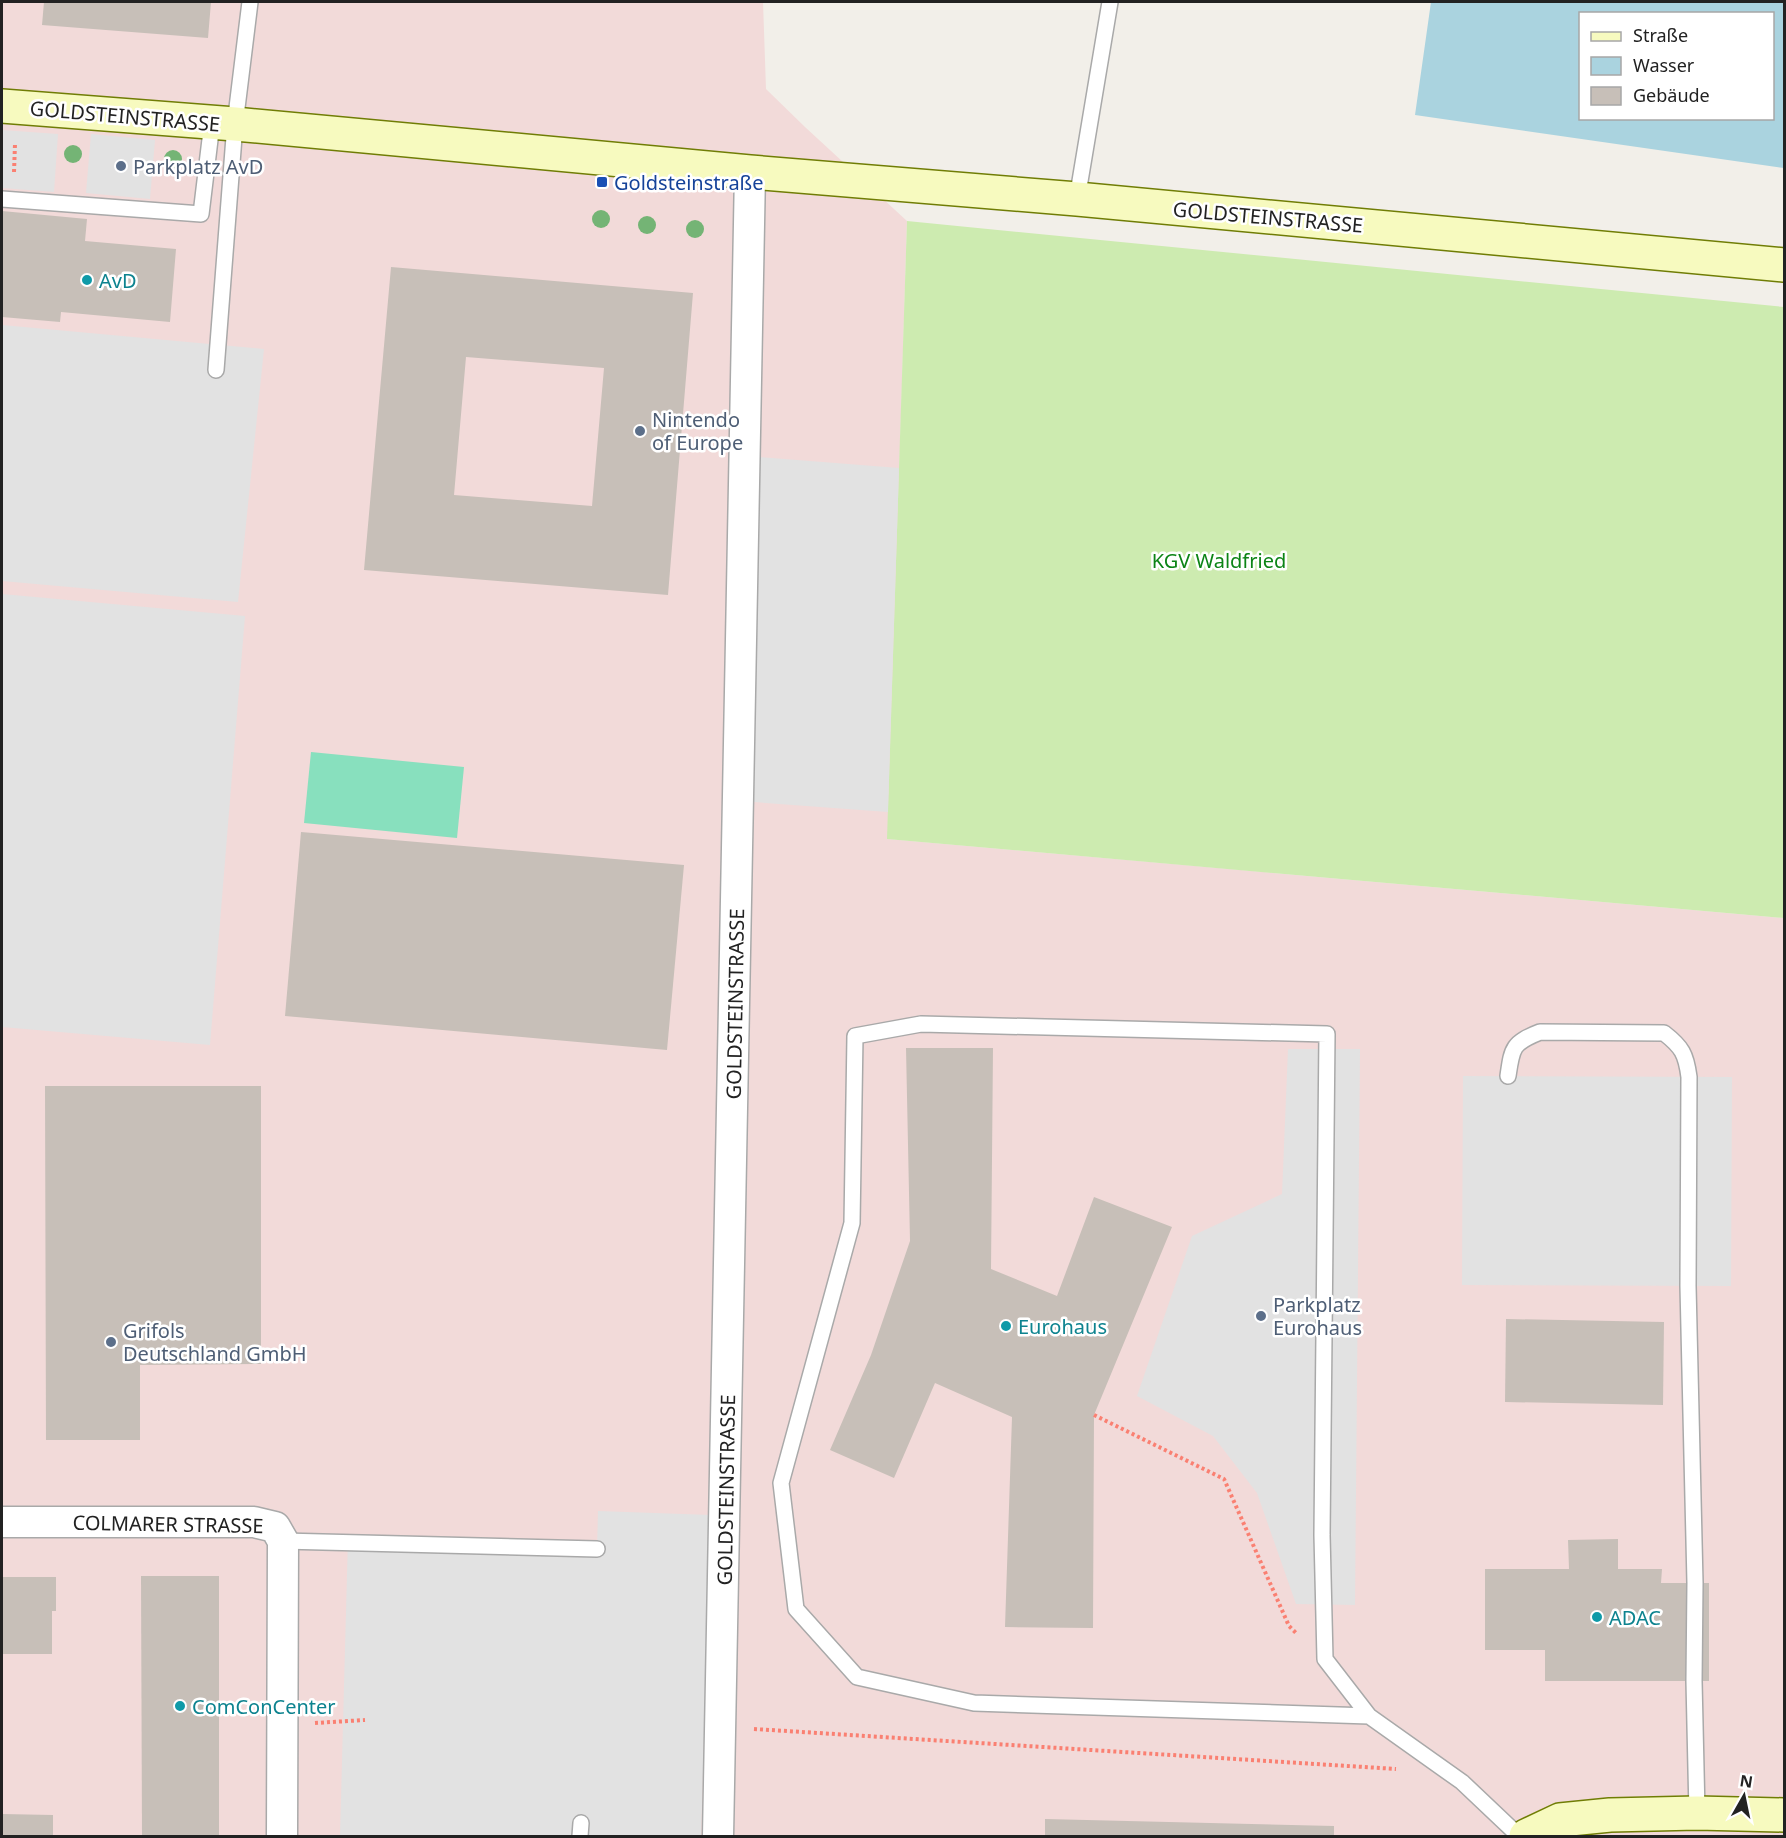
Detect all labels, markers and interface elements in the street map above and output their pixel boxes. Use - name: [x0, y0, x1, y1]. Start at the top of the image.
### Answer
- legend: [1579, 12, 1774, 120]
- text: Straße: [1633, 23, 1688, 47]
- text: Wasser: [1633, 53, 1695, 77]
- text: Gebäude: [1633, 83, 1710, 107]
- street label: GOLDSTEINSTRASSE: [29, 94, 221, 138]
- place label: Parkplatz AvD: [133, 153, 263, 180]
- marker: Parkplatz AvD: [114, 159, 128, 173]
- place label: Goldsteinstraße: [614, 169, 764, 196]
- marker: Goldsteinstraße: [595, 175, 609, 189]
- street label: GOLDSTEINSTRASSE: [1172, 195, 1364, 239]
- place label: AvD: [99, 267, 137, 294]
- marker: AvD: [80, 273, 94, 287]
- place label: Nintendo of Europe: [652, 406, 743, 456]
- marker: Nintendo of Europe: [633, 424, 647, 438]
- park label: KGV Waldfried: [1152, 547, 1286, 574]
- street label: GOLDSTEINSTRASSE: [720, 908, 750, 1100]
- place label: Parkplatz Eurohaus: [1273, 1291, 1362, 1341]
- marker: Parkplatz Eurohaus: [1254, 1309, 1268, 1323]
- place label: Eurohaus: [1018, 1313, 1107, 1340]
- place label: Grifols Deutschland GmbH: [123, 1317, 307, 1367]
- marker: Eurohaus: [999, 1319, 1013, 1333]
- marker: Grifols Deutschland GmbH: [104, 1335, 118, 1349]
- street label: GOLDSTEINSTRASSE: [711, 1394, 741, 1586]
- street label: COLMARER STRASSE: [72, 1509, 264, 1539]
- place label: ADAC: [1609, 1604, 1661, 1631]
- marker: ADAC: [1590, 1610, 1604, 1624]
- place label: ComConCenter: [192, 1693, 336, 1720]
- marker: ComConCenter: [173, 1699, 187, 1713]
- north arrow: [1714, 1766, 1774, 1826]
- text: N: [1738, 1769, 1754, 1793]

